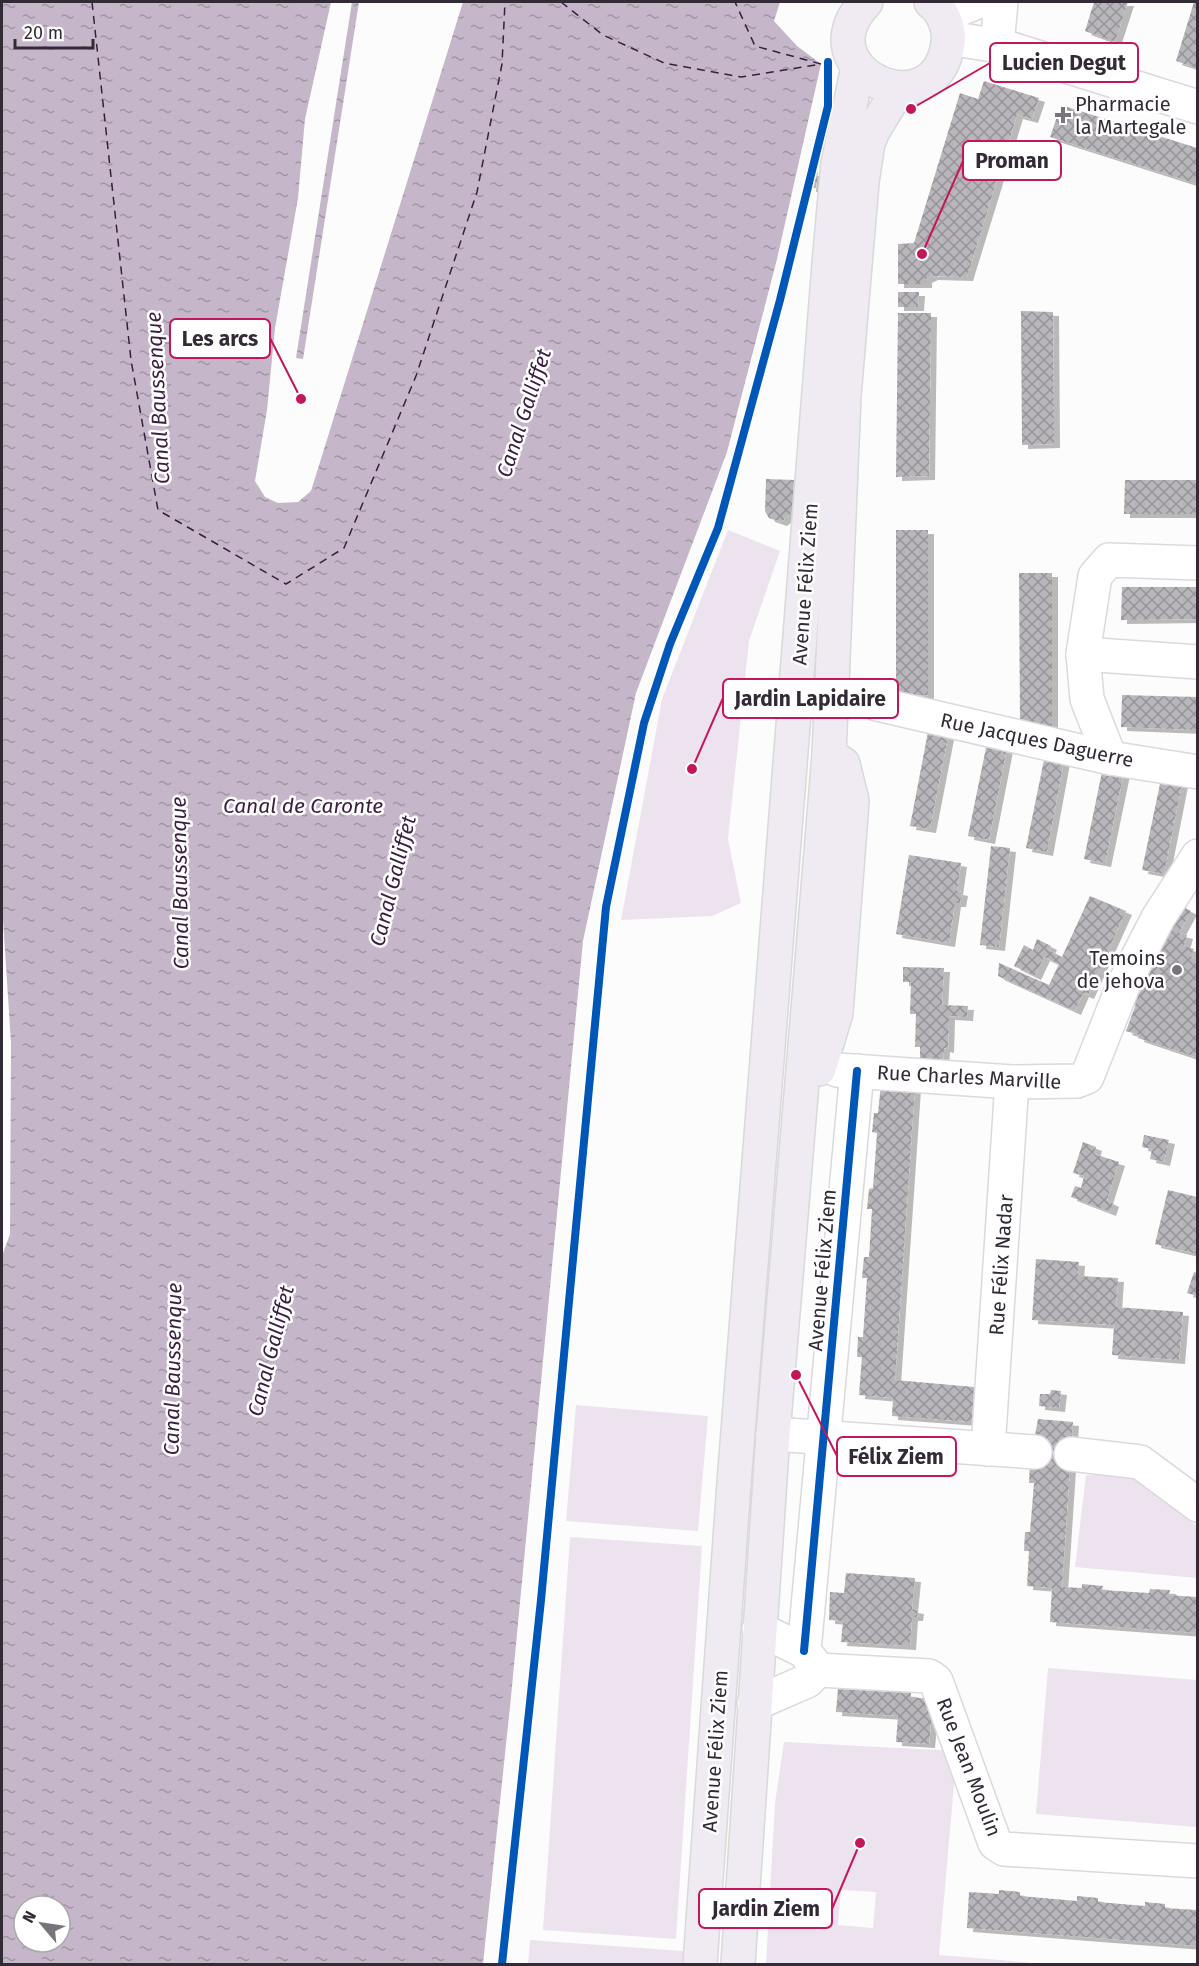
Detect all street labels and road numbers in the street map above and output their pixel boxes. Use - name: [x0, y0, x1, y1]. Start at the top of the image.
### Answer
- street label: Avenue Félix Ziem: [787, 502, 823, 666]
- street label: Rue Jacques Daguerre: [938, 708, 1136, 772]
- street label: Rue Charles Marville: [876, 1060, 1062, 1094]
- street label: Avenue Félix Ziem: [803, 1188, 841, 1352]
- street label: Rue Félix Nadar: [984, 1193, 1018, 1336]
- street label: Avenue Félix Ziem: [697, 1669, 733, 1833]
- street label: Rue Jean Moulin: [932, 1694, 1006, 1840]

